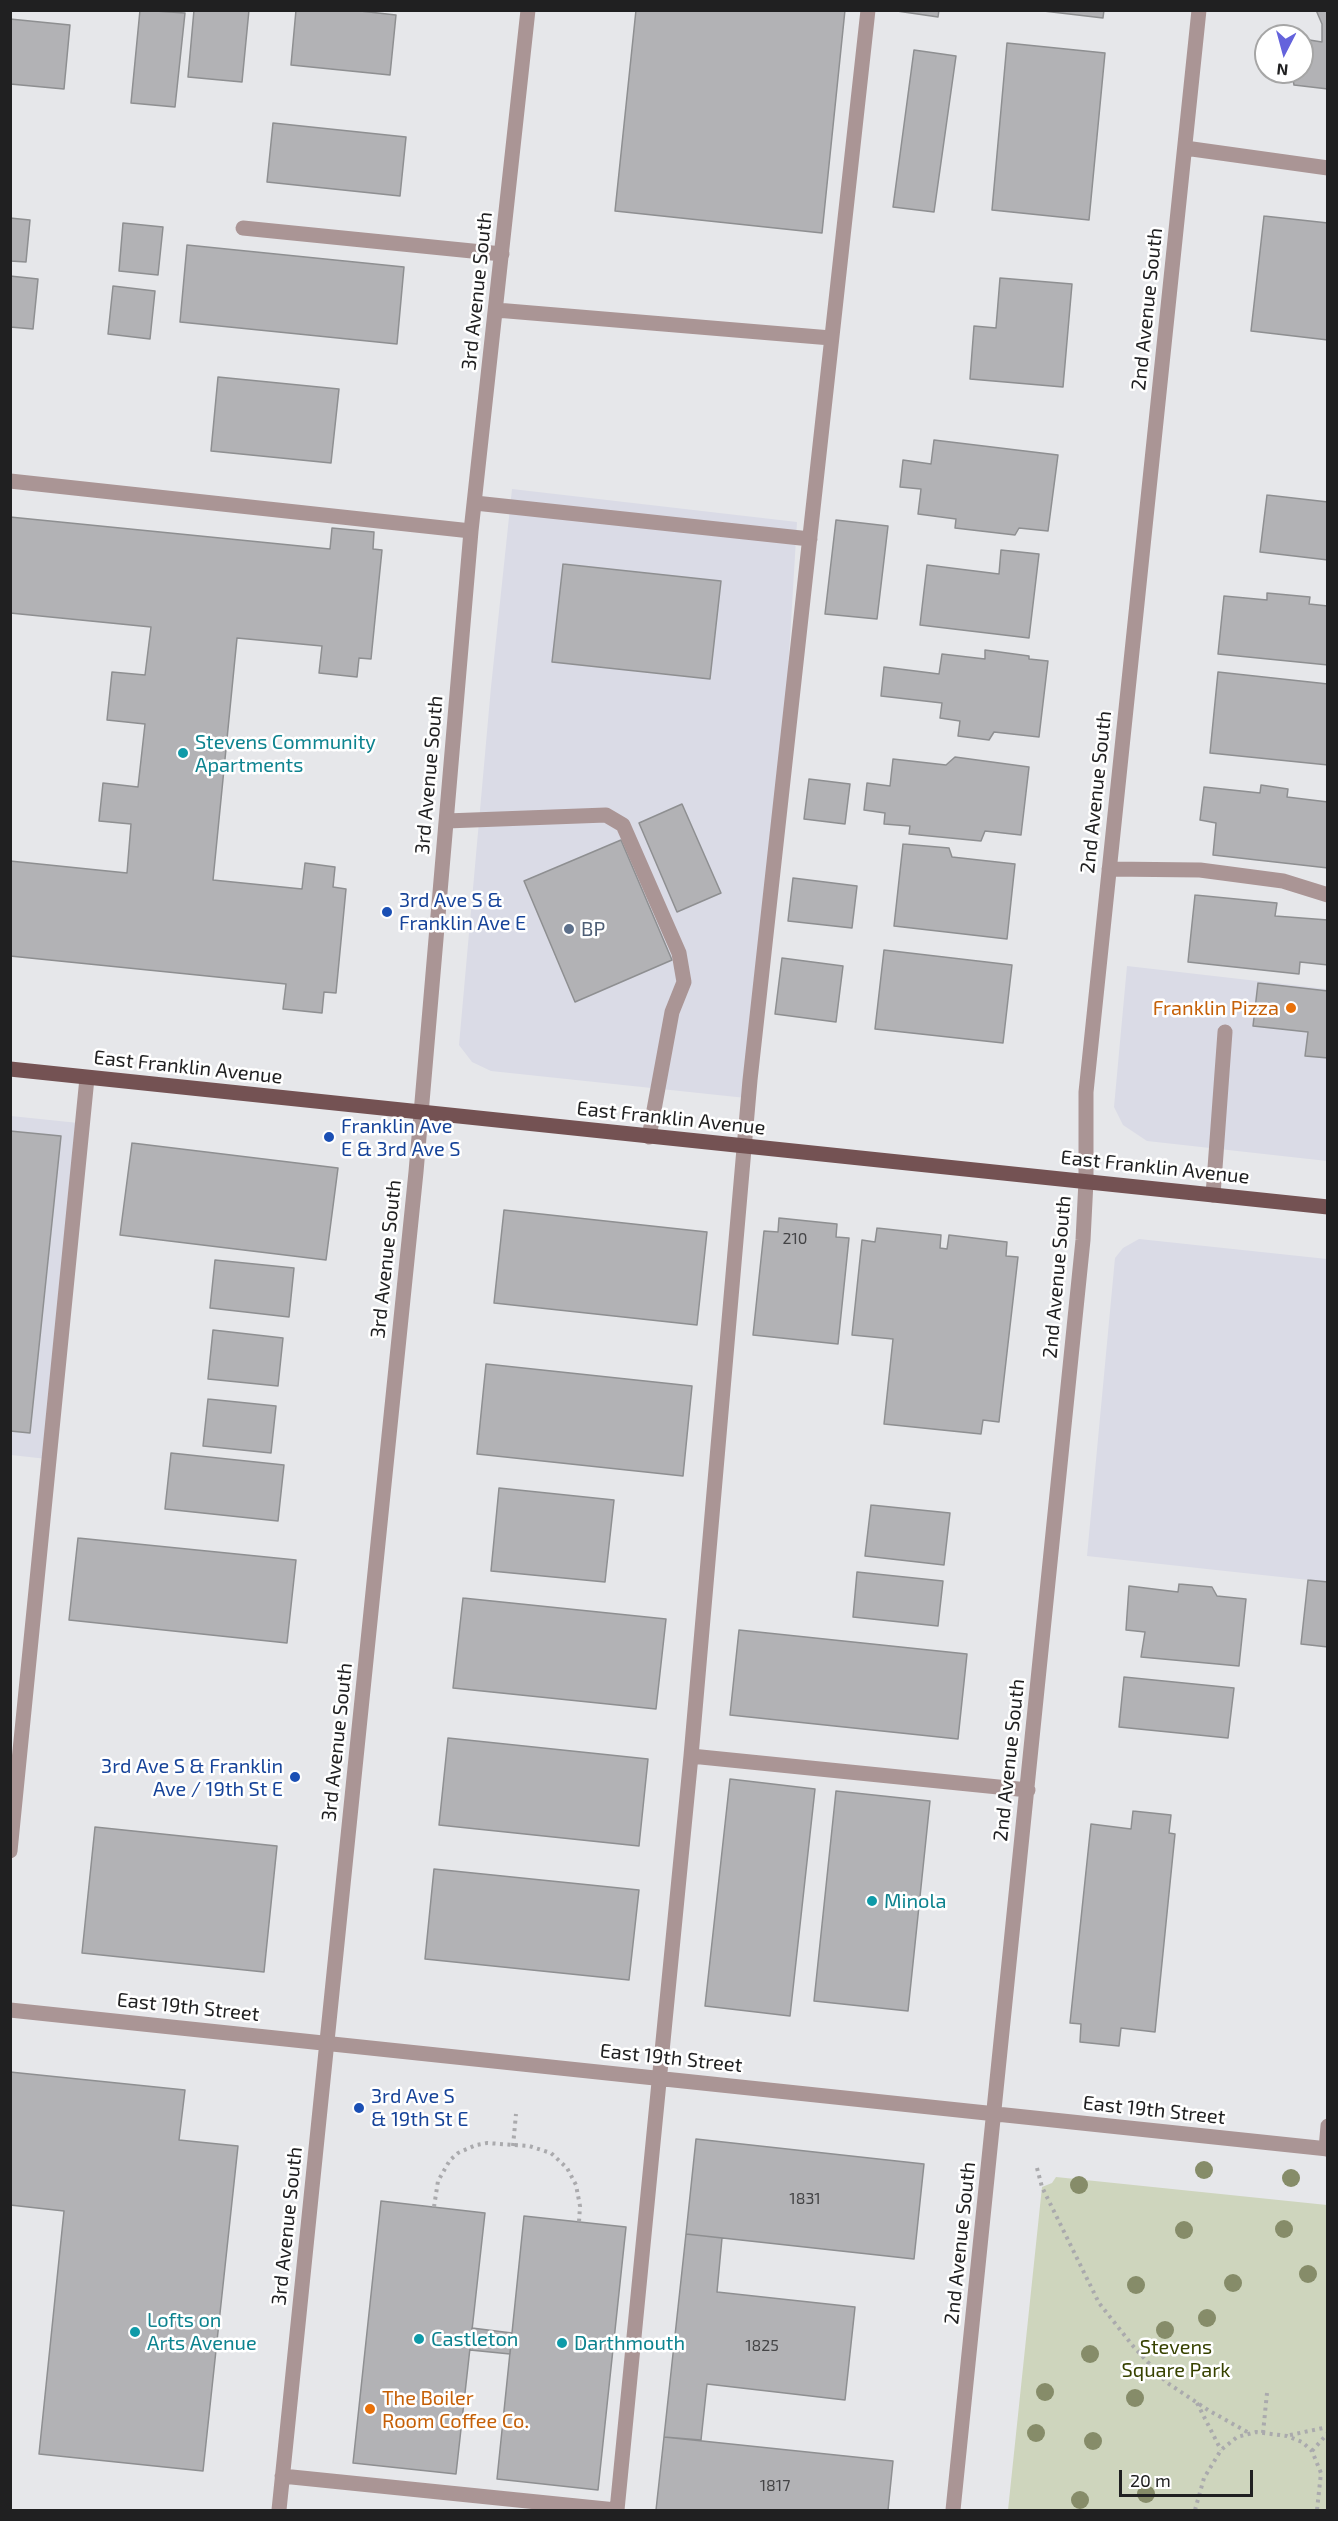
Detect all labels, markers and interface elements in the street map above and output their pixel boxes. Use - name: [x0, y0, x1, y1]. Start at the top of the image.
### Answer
- north arrow: [1254, 24, 1314, 84]
- text: N: [1276, 60, 1289, 80]
- street label: 3rd Avenue South: [457, 210, 497, 372]
- street label: 2nd Avenue South: [1127, 226, 1167, 392]
- street label: 3rd Avenue South: [410, 694, 448, 856]
- street label: 2nd Avenue South: [1076, 709, 1116, 875]
- place label: Stevens Community Apartments: [195, 730, 376, 777]
- marker: Stevens Community Apartments: [176, 746, 190, 760]
- place label: 3rd Ave S & Franklin Ave E: [399, 888, 526, 935]
- marker: 3rd Ave S & Franklin Ave E: [380, 905, 394, 919]
- place label: BP: [581, 917, 605, 941]
- marker: BP: [562, 922, 576, 936]
- place label: Franklin Pizza: [1153, 996, 1279, 1020]
- marker: Franklin Pizza: [1284, 1001, 1298, 1015]
- street label: East Franklin Avenue: [92, 1045, 284, 1089]
- street label: East Franklin Avenue: [575, 1096, 767, 1140]
- place label: Franklin Ave E & 3rd Ave S: [341, 1114, 460, 1161]
- marker: Franklin Ave E & 3rd Ave S: [322, 1130, 336, 1144]
- street label: East Franklin Avenue: [1059, 1145, 1251, 1189]
- street label: 3rd Avenue South: [366, 1178, 406, 1340]
- street label: 2nd Avenue South: [1038, 1195, 1076, 1359]
- house number: 210: [782, 1229, 808, 1249]
- street label: 3rd Avenue South: [317, 1661, 357, 1823]
- street label: 2nd Avenue South: [989, 1677, 1029, 1843]
- place label: 3rd Ave S & Franklin Ave / 19th St E: [101, 1754, 283, 1801]
- marker: 3rd Ave S & Franklin Ave / 19th St E: [288, 1770, 302, 1784]
- place label: Minola: [884, 1889, 946, 1913]
- marker: Minola: [865, 1894, 879, 1908]
- street label: East 19th Street: [116, 1988, 260, 2026]
- street label: East 19th Street: [599, 2039, 743, 2077]
- place label: 3rd Ave S & 19th St E: [371, 2084, 468, 2131]
- street label: East 19th Street: [1082, 2091, 1226, 2129]
- marker: 3rd Ave S & 19th St E: [352, 2101, 366, 2115]
- street label: 3rd Avenue South: [267, 2145, 307, 2307]
- street label: 2nd Avenue South: [940, 2160, 980, 2326]
- house number: 1831: [789, 2189, 821, 2209]
- place label: Lofts on Arts Avenue: [147, 2308, 257, 2355]
- marker: Lofts on Arts Avenue: [128, 2325, 142, 2339]
- place label: Castleton: [431, 2327, 518, 2351]
- place label: Darthmouth: [574, 2331, 685, 2355]
- marker: Castleton: [412, 2332, 426, 2346]
- park label: Stevens Square Park: [1122, 2335, 1230, 2382]
- marker: Darthmouth: [555, 2336, 569, 2350]
- house number: 1825: [745, 2336, 779, 2356]
- place label: The Boiler Room Coffee Co.: [382, 2386, 529, 2433]
- marker: The Boiler Room Coffee Co.: [363, 2402, 377, 2416]
- scale bar: [1122, 2458, 1256, 2496]
- text: 20 m: [1130, 2469, 1171, 2491]
- house number: 1817: [760, 2476, 790, 2496]

